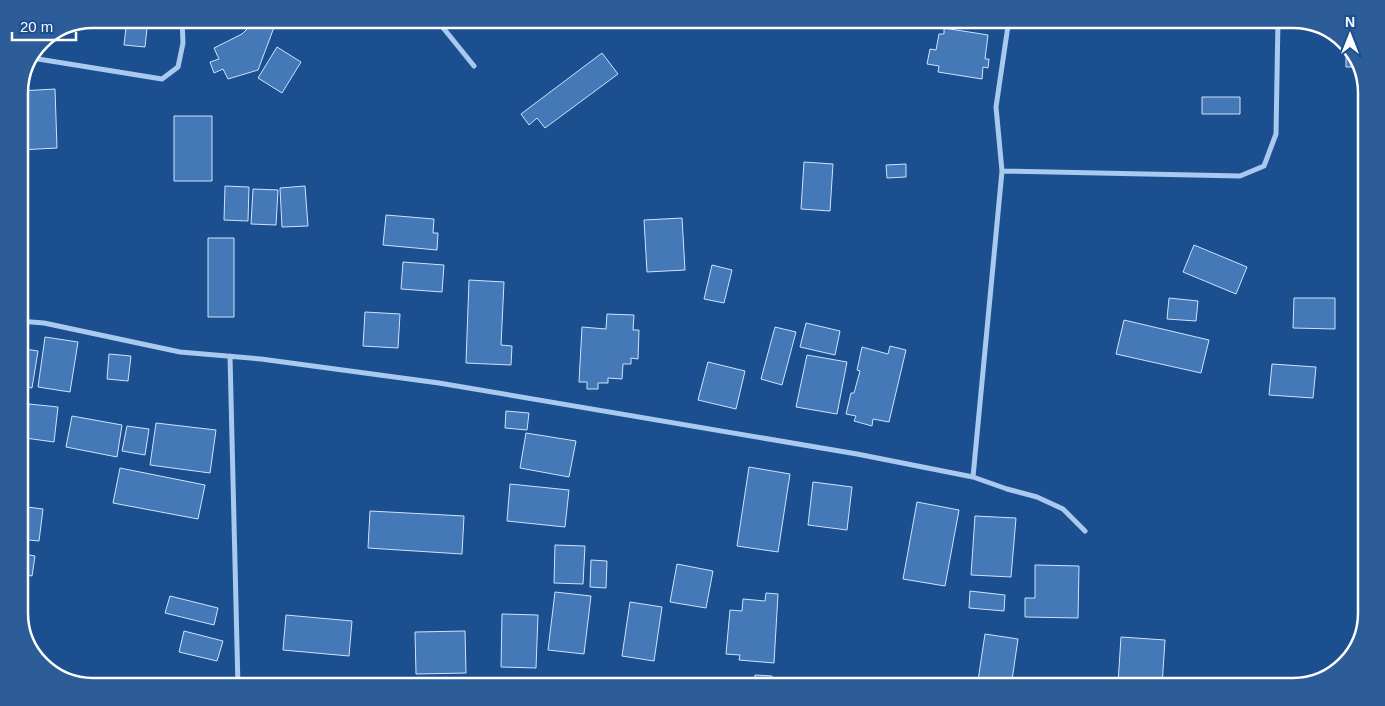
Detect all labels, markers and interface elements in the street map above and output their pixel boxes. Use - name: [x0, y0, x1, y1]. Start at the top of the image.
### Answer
- scale bar: [12, 10, 76, 42]
- north arrow: [1325, 10, 1375, 60]
- text: N: [1345, 14, 1355, 30]
- text: 20 m: [20, 18, 53, 35]

